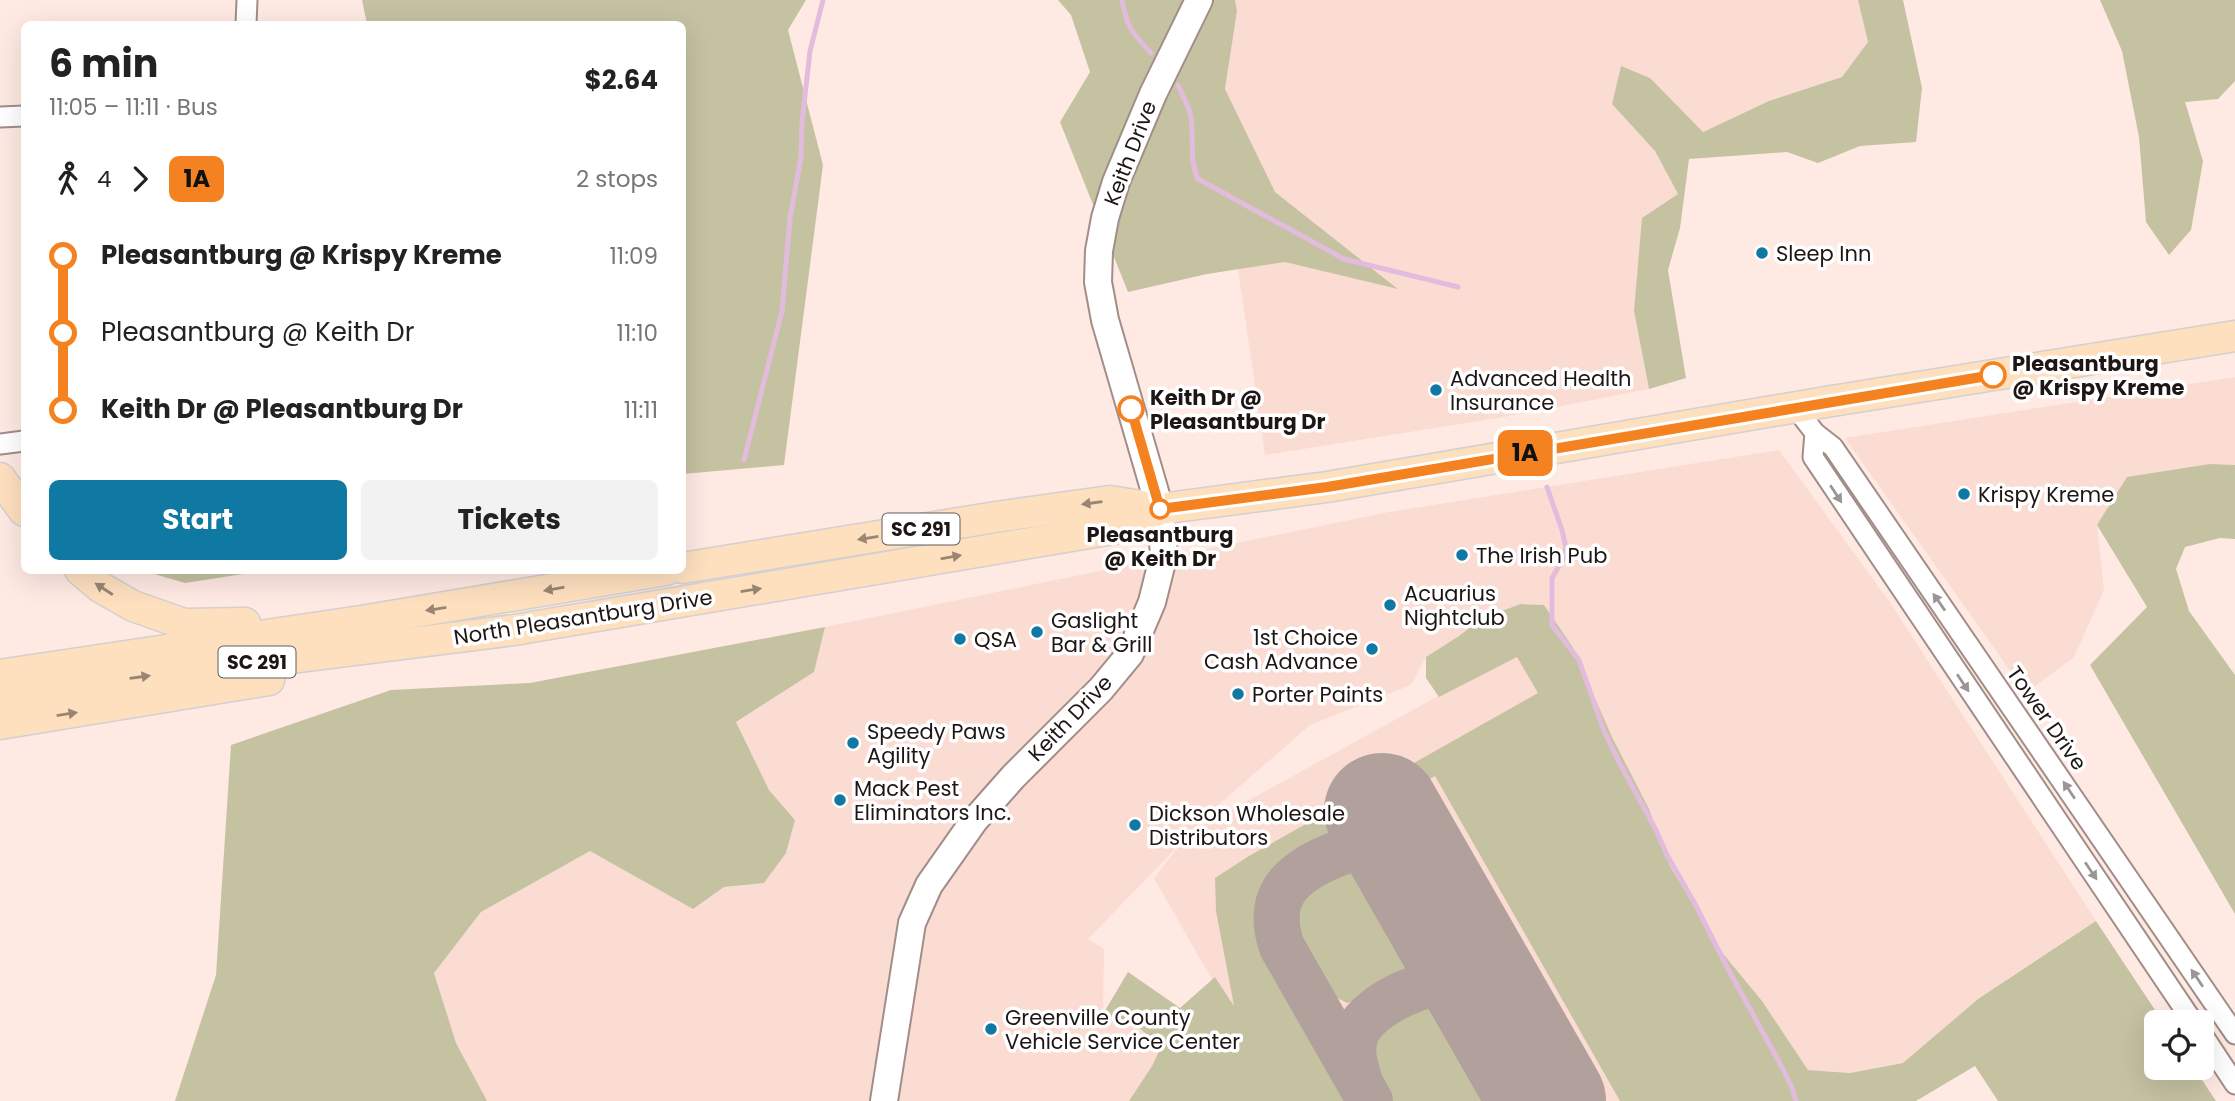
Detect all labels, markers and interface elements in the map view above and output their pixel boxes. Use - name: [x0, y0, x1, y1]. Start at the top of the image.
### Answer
- text: 6 min: [49, 37, 158, 90]
- text: $2.64: [585, 62, 658, 98]
- text: 11:05 – 11:11 · Bus: [49, 91, 218, 123]
- street label: Keith Drive: [1097, 96, 1163, 210]
- icon: walk: [49, 160, 87, 198]
- icon: forward: [121, 160, 159, 198]
- text: 1A: [183, 162, 210, 195]
- text: 4: [97, 163, 111, 195]
- text: 2 stops: [576, 163, 658, 195]
- text: Pleasantburg @ Krispy Kreme: [101, 237, 502, 273]
- place label: Sleep Inn: [1776, 239, 1871, 268]
- text: 11:09: [609, 240, 658, 272]
- marker: Sleep Inn: [1754, 245, 1770, 261]
- text: Pleasantburg @ Keith Dr: [101, 314, 414, 350]
- text: 11:10: [617, 317, 658, 349]
- place label: Pleasantburg @ Krispy Kreme: [2012, 349, 2184, 402]
- marker: Pleasantburg @ Krispy Kreme: [1980, 362, 2006, 388]
- place label: Advanced Health Insurance: [1450, 364, 1631, 417]
- marker: Advanced Health Insurance: [1428, 382, 1444, 398]
- place label: Keith Dr @ Pleasantburg Dr: [1150, 383, 1326, 436]
- text: Keith Dr @ Pleasantburg Dr: [101, 391, 463, 427]
- text: 11:11: [624, 394, 658, 426]
- marker: Keith Dr @ Pleasantburg Dr: [1118, 396, 1144, 422]
- line badge: 1A: [1494, 430, 1556, 476]
- text: 1A: [1512, 436, 1538, 469]
- button: Start: [49, 480, 347, 560]
- button: Tickets: [361, 480, 658, 560]
- place label: Krispy Kreme: [1978, 480, 2114, 509]
- one-way arrow: [1830, 484, 1843, 503]
- marker: Krispy Kreme: [1956, 486, 1972, 502]
- one-way arrow: [1081, 498, 1103, 509]
- marker: Pleasantburg @ Keith Dr: [1150, 499, 1170, 519]
- road number: SC 291: [883, 514, 960, 544]
- place label: Pleasantburg @ Keith Dr: [1087, 520, 1233, 573]
- one-way arrow: [856, 533, 878, 544]
- place label: The Irish Pub: [1476, 541, 1607, 570]
- marker: The Irish Pub: [1454, 547, 1470, 563]
- one-way arrow: [940, 551, 962, 562]
- place label: Acuarius Nightclub: [1404, 579, 1505, 632]
- one-way arrow: [95, 582, 114, 595]
- street label: North Pleasantburg Drive: [452, 582, 714, 652]
- one-way arrow: [543, 584, 565, 595]
- one-way arrow: [740, 584, 762, 595]
- one-way arrow: [1933, 593, 1946, 612]
- marker: Acuarius Nightclub: [1382, 597, 1398, 613]
- one-way arrow: [425, 604, 447, 615]
- place label: Gaslight Bar & Grill: [1051, 606, 1152, 659]
- place label: 1st Choice Cash Advance: [1204, 623, 1358, 676]
- marker: Gaslight Bar & Grill: [1029, 624, 1045, 640]
- place label: QSA: [974, 625, 1017, 654]
- marker: QSA: [952, 631, 968, 647]
- marker: 1st Choice Cash Advance: [1364, 641, 1380, 657]
- road number: SC 291: [218, 646, 296, 678]
- street label: Tower Drive: [2000, 660, 2094, 776]
- street label: Keith Drive: [1021, 668, 1119, 768]
- one-way arrow: [129, 671, 151, 682]
- one-way arrow: [1956, 673, 1969, 692]
- place label: Porter Paints: [1252, 680, 1383, 709]
- marker: Porter Paints: [1230, 686, 1246, 702]
- one-way arrow: [57, 708, 79, 719]
- place label: Speedy Paws Agility: [867, 717, 1006, 770]
- marker: Speedy Paws Agility: [845, 735, 861, 751]
- place label: Mack Pest Eliminators Inc.: [854, 774, 1011, 827]
- one-way arrow: [2063, 780, 2076, 799]
- marker: Mack Pest Eliminators Inc.: [832, 792, 848, 808]
- place label: Dickson Wholesale Distributors: [1149, 799, 1345, 852]
- marker: Dickson Wholesale Distributors: [1127, 817, 1143, 833]
- one-way arrow: [2084, 862, 2098, 880]
- one-way arrow: [2190, 969, 2204, 987]
- place label: Greenville County Vehicle Service Center: [1005, 1003, 1240, 1056]
- map controls: [2144, 1010, 2214, 1080]
- button: locate: [2144, 1010, 2214, 1080]
- marker: Greenville County Vehicle Service Center: [983, 1021, 999, 1037]

